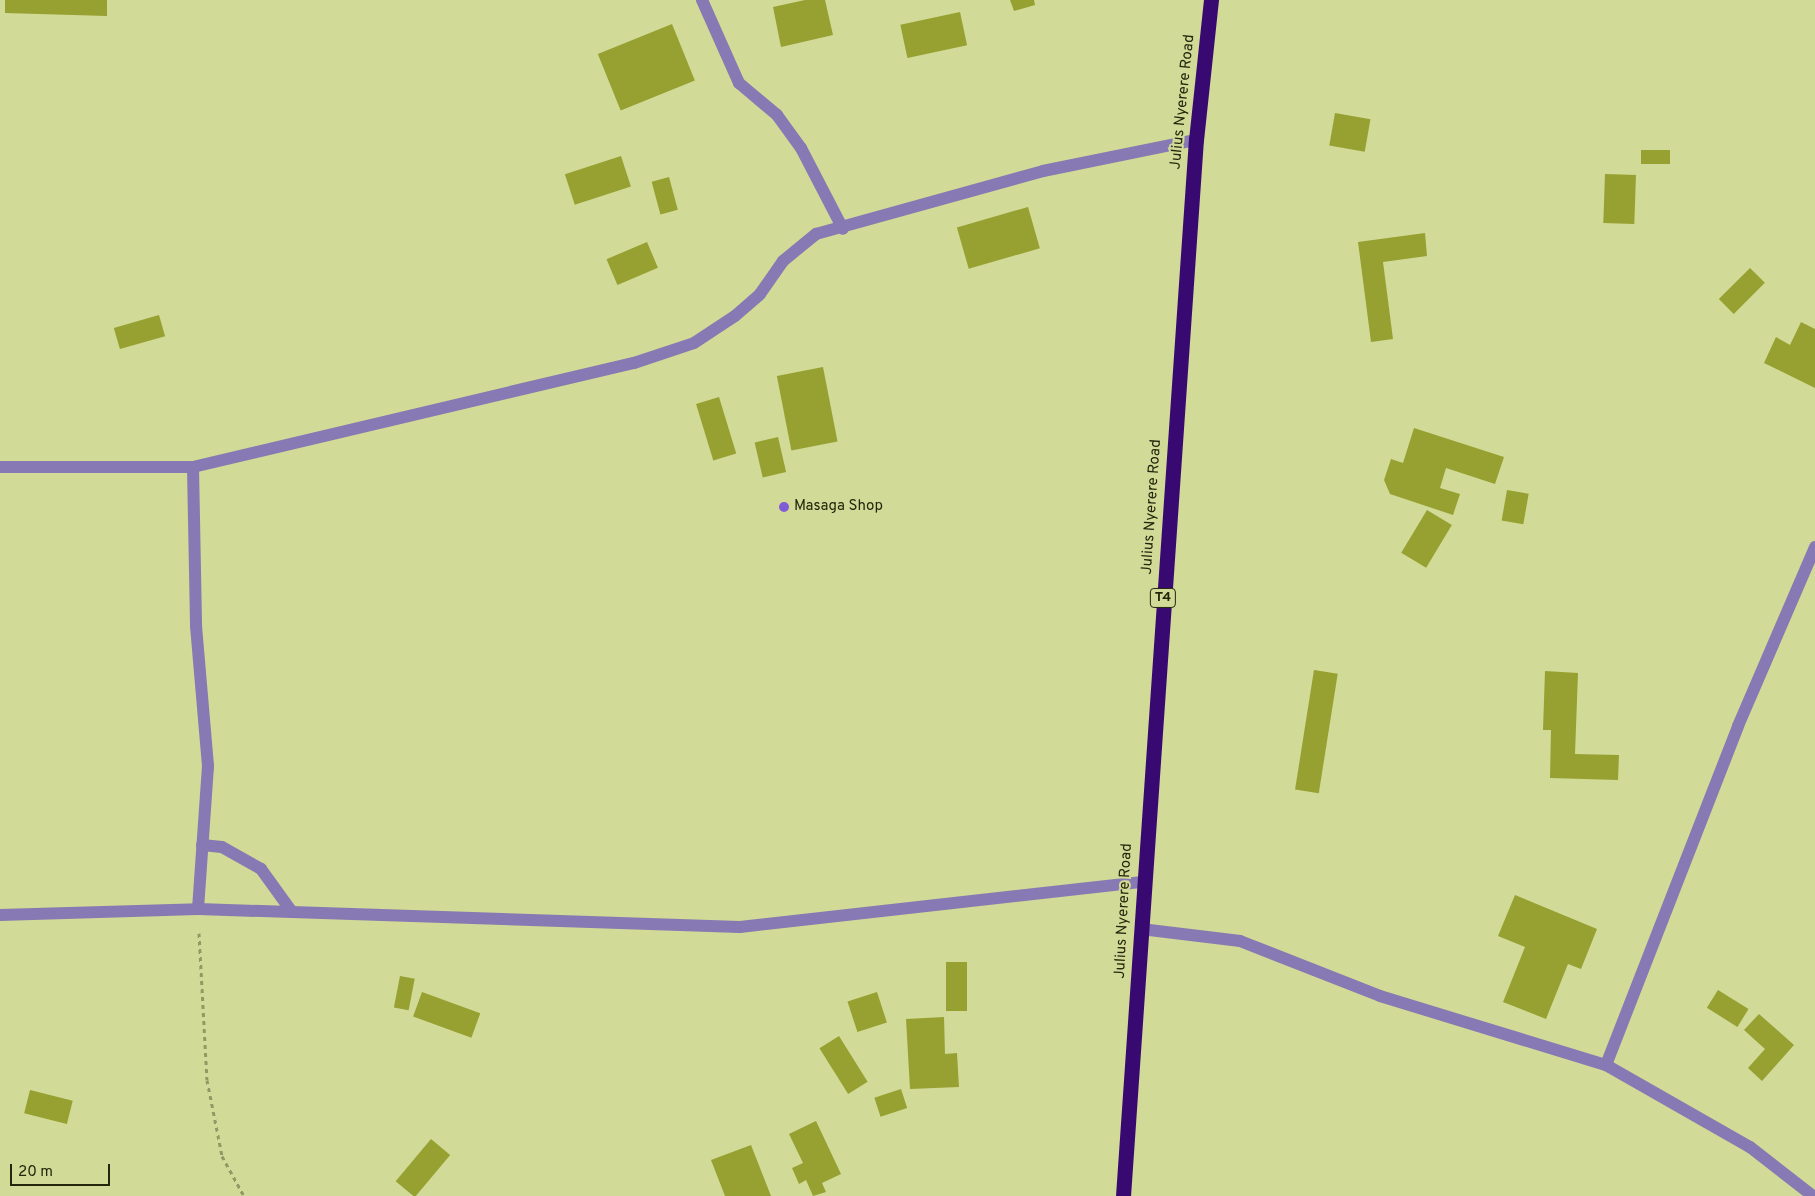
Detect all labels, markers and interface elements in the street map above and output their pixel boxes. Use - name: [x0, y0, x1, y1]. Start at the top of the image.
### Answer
- street label: Julius Nyerere Road: [1167, 34, 1199, 170]
- street label: Julius Nyerere Road: [1138, 439, 1166, 575]
- place label: Masaga Shop: [794, 498, 883, 516]
- marker: Masaga Shop: [778, 501, 790, 513]
- road number: T4: [1149, 586, 1177, 610]
- street label: Julius Nyerere Road: [1111, 843, 1137, 979]
- scale bar: [12, 1154, 112, 1186]
- text: 20 m: [18, 1163, 53, 1182]

